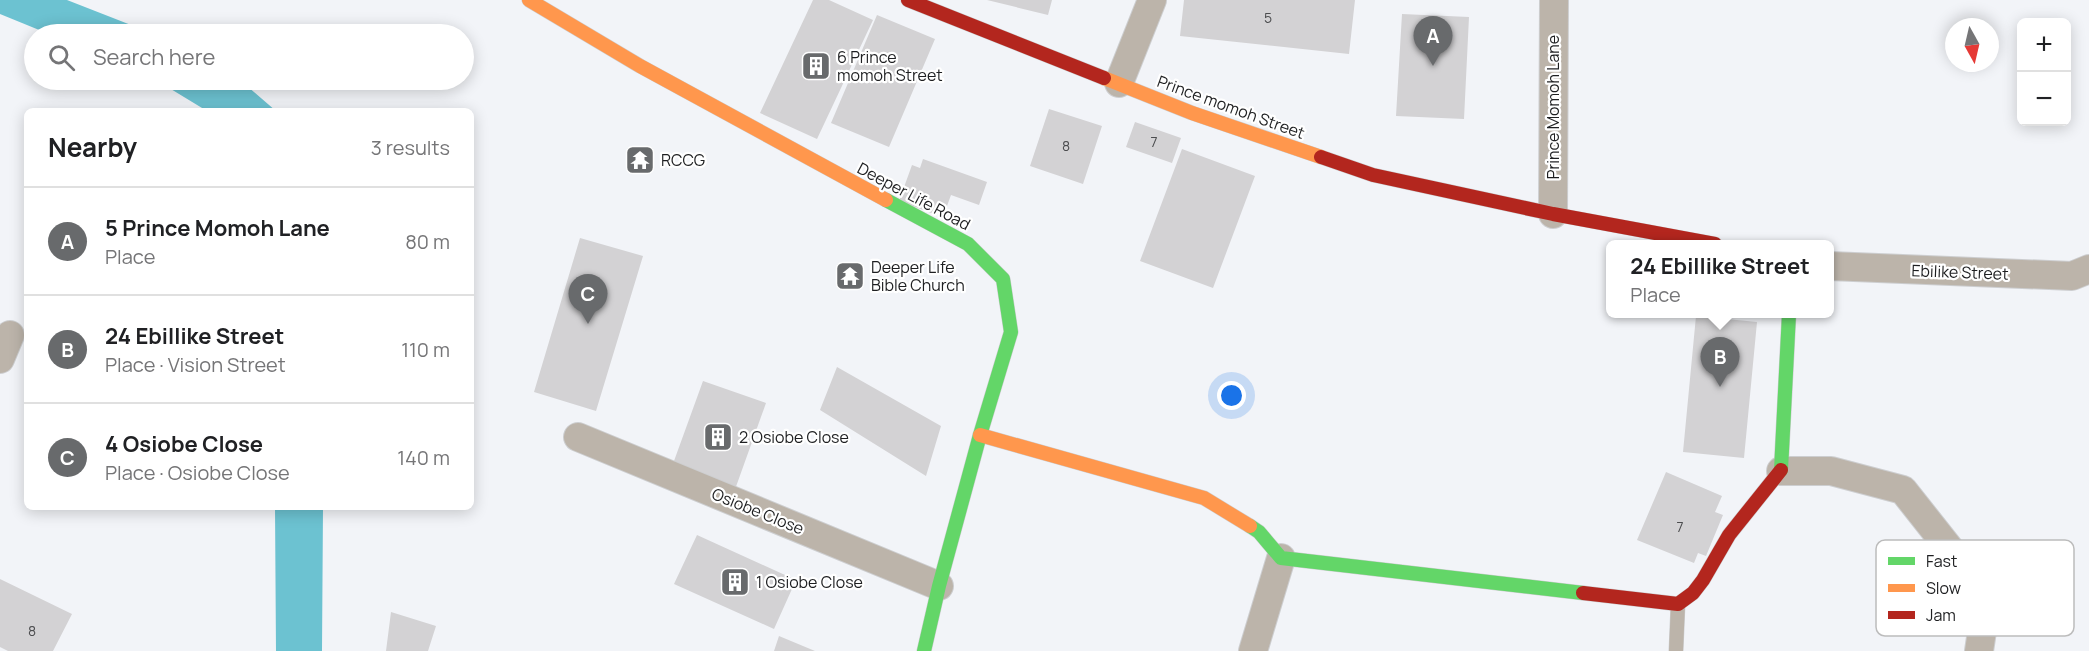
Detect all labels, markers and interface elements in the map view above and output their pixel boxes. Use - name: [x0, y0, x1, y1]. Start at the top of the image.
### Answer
- house number: 5: [1264, 8, 1272, 27]
- pin: A: [1414, 16, 1452, 66]
- north arrow: [1945, 18, 1999, 72]
- map controls: [2017, 18, 2071, 126]
- button: +: [2017, 18, 2071, 72]
- search box: [24, 24, 474, 90]
- street label: Prince Momoh Lane: [1542, 35, 1564, 179]
- icon: search: [45, 41, 78, 74]
- text: Search here: [93, 42, 215, 72]
- place label: 6 Prince momoh Street: [837, 46, 943, 86]
- building icon: 6 Prince momoh Street: [800, 50, 832, 82]
- street label: Prince momoh Street: [1154, 70, 1308, 144]
- button: −: [2017, 72, 2071, 126]
- text: Nearby: [48, 129, 137, 165]
- house number: 7: [1150, 132, 1158, 151]
- text: 3 results: [371, 134, 450, 161]
- house number: 8: [1062, 136, 1070, 155]
- temple icon: RCCG: [624, 144, 656, 176]
- place label: RCCG: [661, 149, 705, 171]
- street label: Deeper Life Road: [854, 157, 974, 235]
- text: 5 Prince Momoh Lane: [105, 213, 330, 243]
- text: A: [61, 228, 74, 255]
- text: 80 m: [405, 228, 450, 255]
- popup: [1606, 240, 1834, 318]
- text: Place: [105, 243, 155, 270]
- text: 24 Ebillike Street: [1630, 251, 1810, 281]
- place label: Deeper Life Bible Church: [871, 256, 965, 296]
- street label: Ebilike Street: [1911, 259, 2009, 285]
- temple icon: Deeper Life Bible Church: [834, 260, 866, 292]
- pin: C: [568, 274, 608, 324]
- text: Place: [1630, 281, 1681, 308]
- text: 24 Ebillike Street: [105, 321, 284, 351]
- text: B: [61, 336, 74, 363]
- text: 110 m: [401, 336, 450, 363]
- pin: B: [1700, 338, 1740, 387]
- text: Place · Vision Street: [105, 351, 286, 378]
- your location: [1217, 381, 1246, 410]
- building icon: 2 Osiobe Close: [702, 421, 734, 453]
- place label: 2 Osiobe Close: [739, 426, 849, 448]
- text: 4 Osiobe Close: [105, 429, 263, 459]
- text: C: [60, 444, 75, 471]
- text: 140 m: [397, 444, 450, 471]
- text: Place · Osiobe Close: [105, 459, 290, 486]
- street label: Osiobe Close: [709, 483, 807, 539]
- house number: 7: [1676, 517, 1684, 536]
- legend: [1876, 540, 2074, 636]
- text: Fast: [1926, 550, 1957, 572]
- building icon: 1 Osiobe Close: [719, 566, 751, 598]
- place label: 1 Osiobe Close: [756, 571, 863, 593]
- text: Slow: [1926, 577, 1961, 599]
- text: Jam: [1926, 604, 1956, 626]
- house number: 8: [28, 621, 36, 640]

